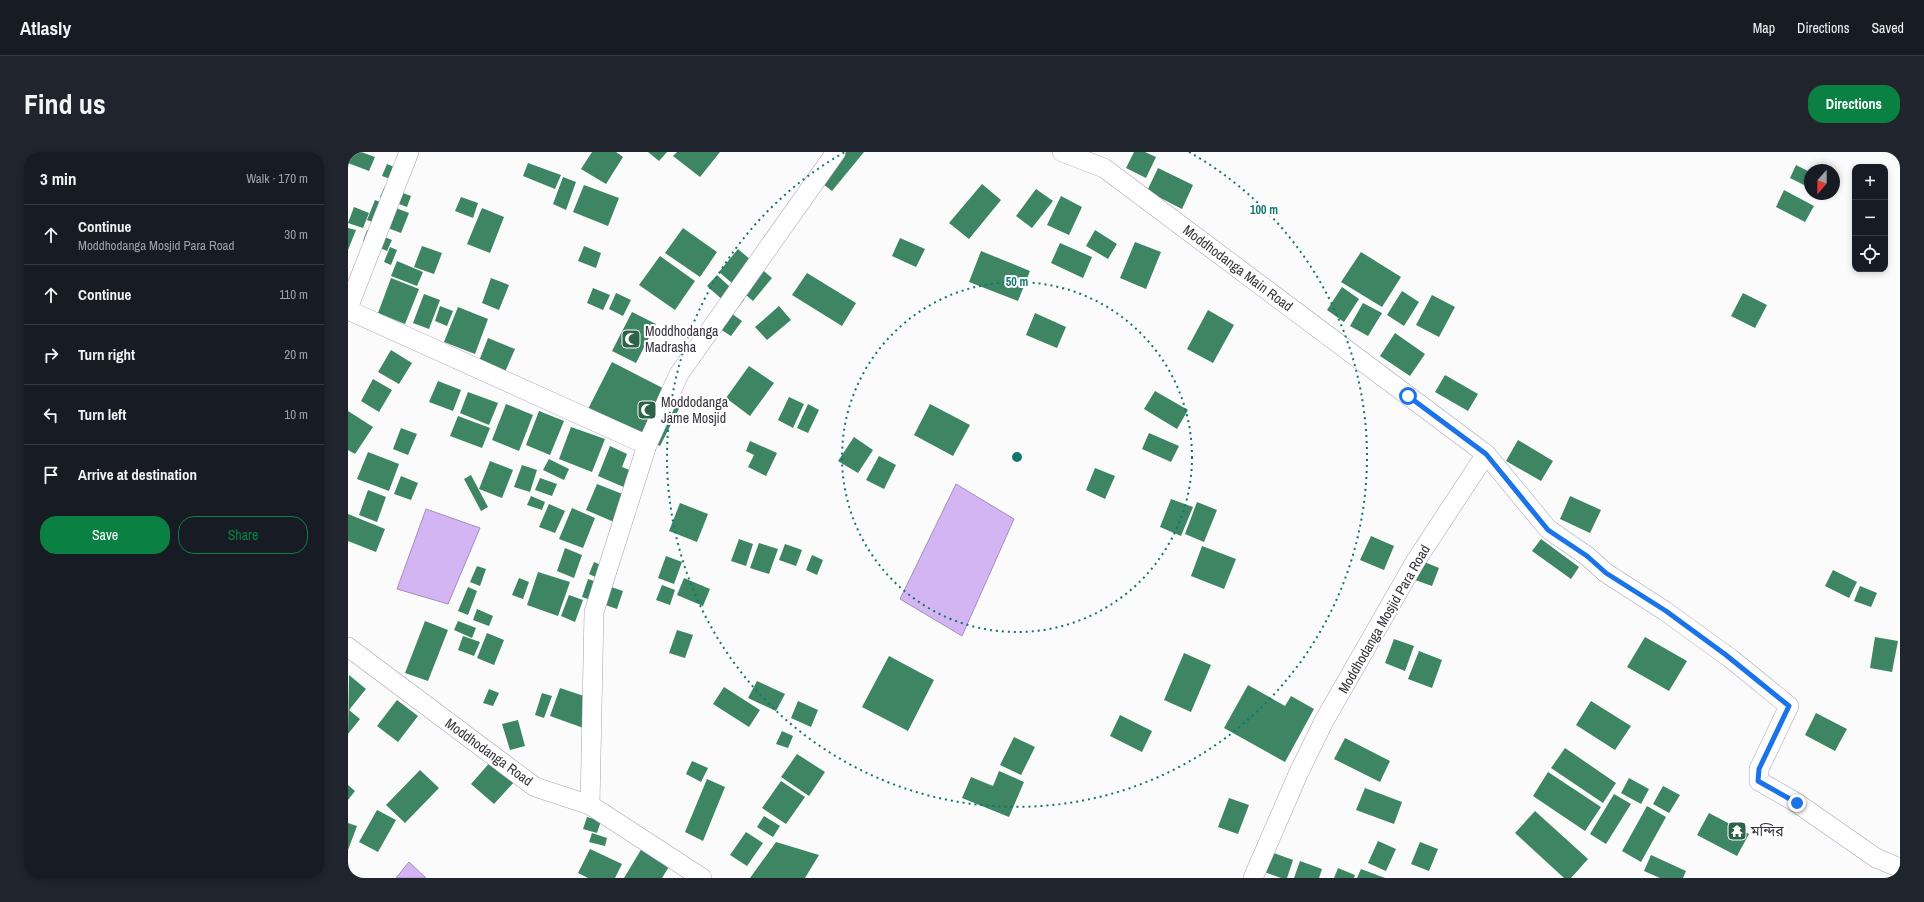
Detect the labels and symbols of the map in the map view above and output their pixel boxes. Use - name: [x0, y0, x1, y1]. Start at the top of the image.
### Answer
- north arrow: [1804, 164, 1840, 200]
- text: 100 m: [1250, 202, 1278, 218]
- street label: Moddhodanga Main Road: [1180, 221, 1296, 315]
- text: 50 m: [1006, 274, 1028, 290]
- place label: Moddhodanga Madrasha: [645, 322, 719, 356]
- mosque icon: Moddhodanga Madrasha: [620, 328, 642, 350]
- route start: [1399, 387, 1417, 405]
- place label: Moddodanga Jame Mosjid: [661, 393, 729, 427]
- mosque icon: Moddodanga Jame Mosjid: [636, 399, 658, 421]
- centre of rings: [1010, 450, 1024, 464]
- street label: Moddhodanga Mosjid Para Road: [1334, 542, 1434, 696]
- street label: Moddhodanga Road: [442, 714, 536, 790]
- route end: [1788, 794, 1806, 812]
- temple icon: মন্দির: [1726, 820, 1748, 842]
- place label: মন্দির: [1750, 822, 1784, 840]

